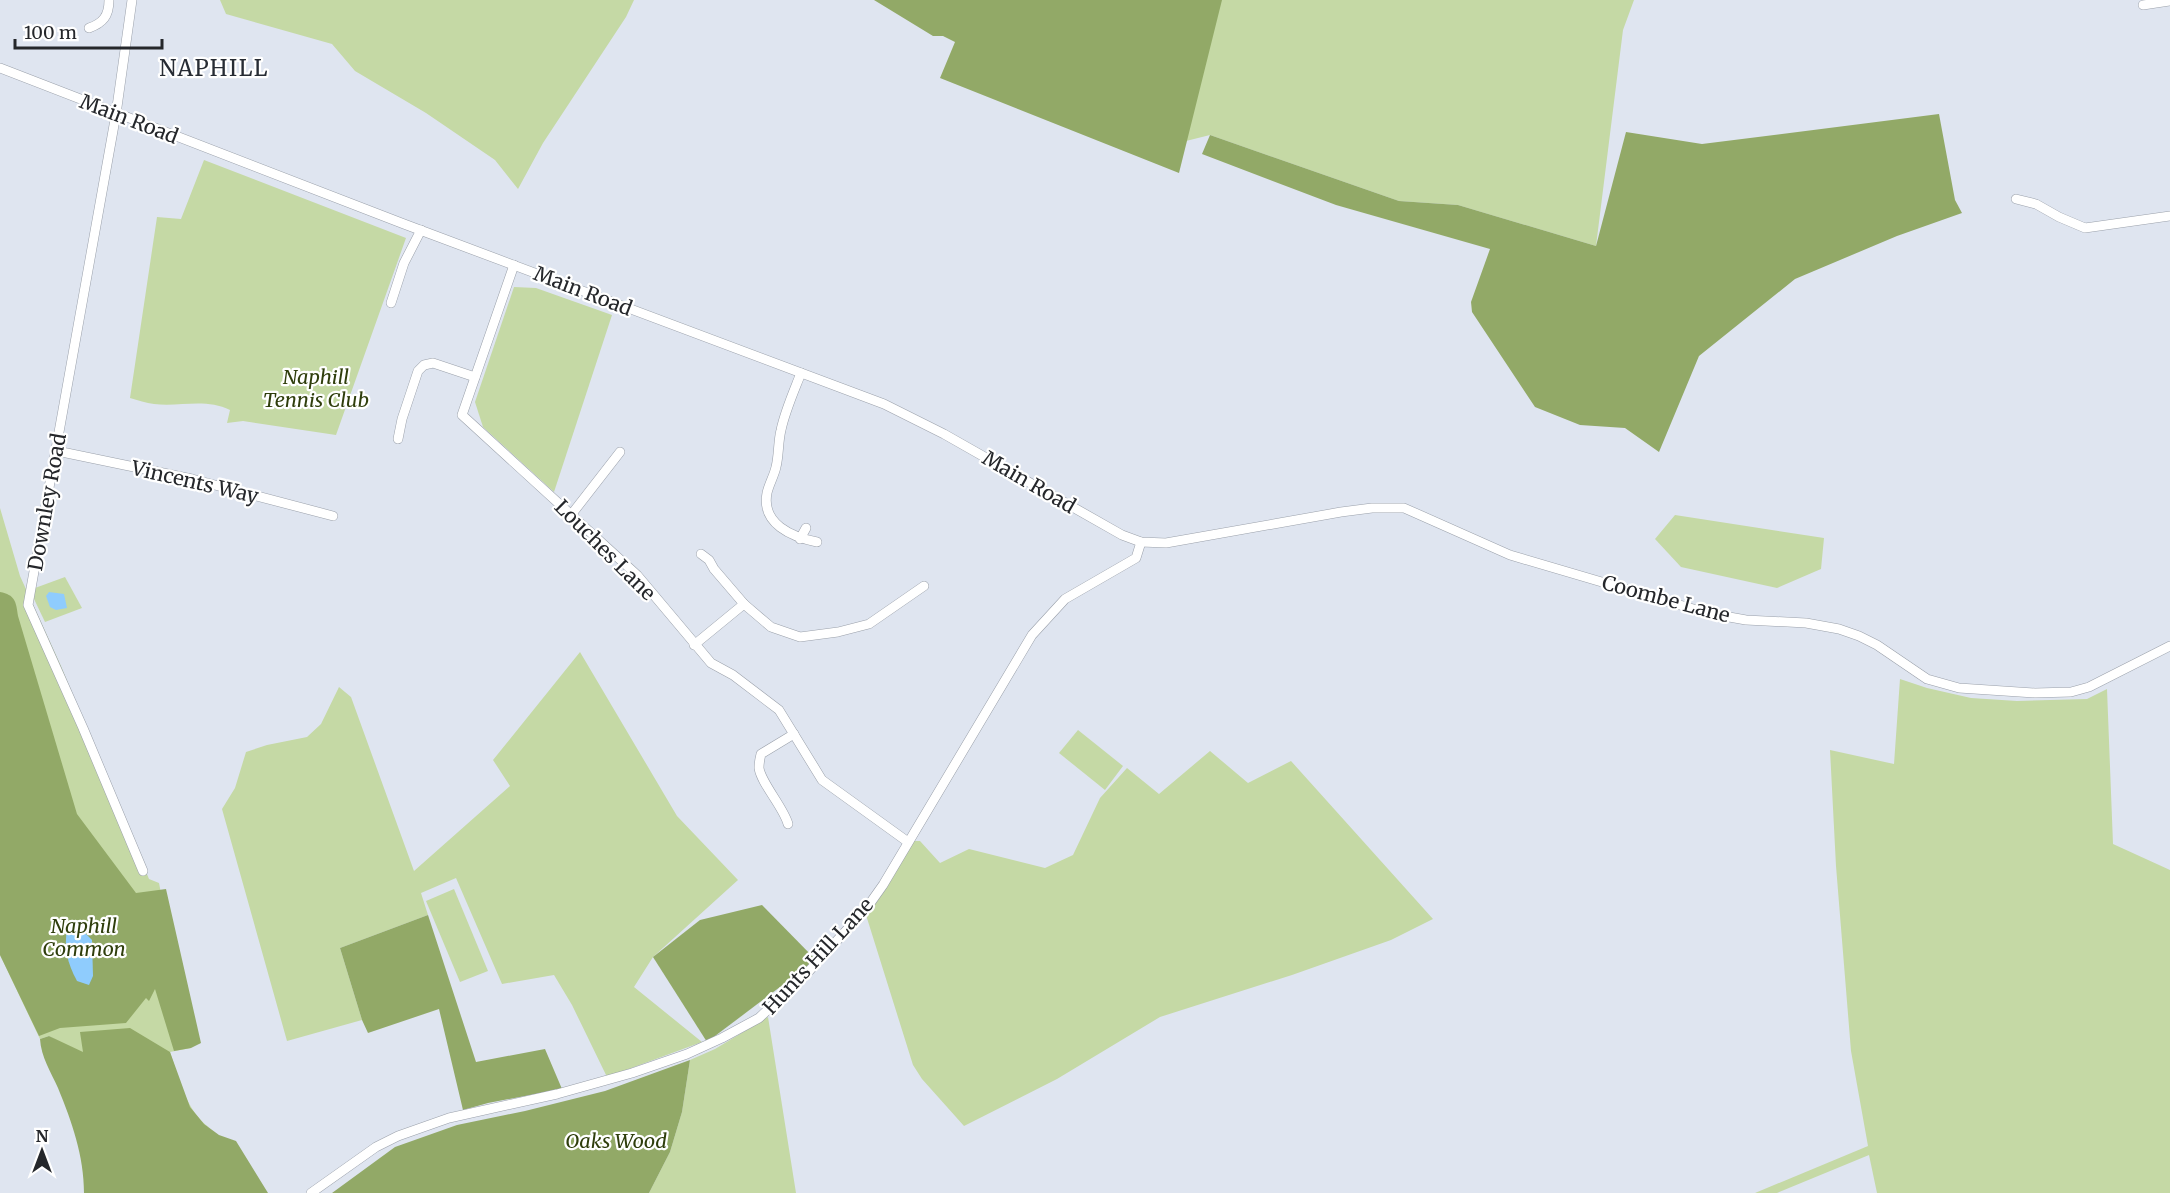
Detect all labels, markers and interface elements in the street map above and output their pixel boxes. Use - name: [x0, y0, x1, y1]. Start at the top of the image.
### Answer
- scale bar: [15, 12, 162, 50]
- text: 100 m: [24, 21, 77, 44]
- district label: NAPHILL: [159, 54, 269, 82]
- street label: Main Road: [76, 88, 182, 149]
- street label: Main Road: [530, 260, 636, 321]
- park label: Naphill Tennis Club: [263, 364, 369, 412]
- street label: Downley Road: [22, 431, 71, 573]
- street label: Main Road: [978, 445, 1080, 518]
- street label: Vincents Way: [128, 455, 261, 508]
- street label: Louches Lane: [550, 494, 661, 605]
- street label: Coombe Lane: [1599, 569, 1733, 628]
- street label: Hunts Hill Lane: [757, 892, 878, 1019]
- park label: Naphill Common: [42, 913, 126, 961]
- north arrow: [12, 1121, 72, 1181]
- text: N: [36, 1126, 49, 1146]
- park label: Oaks Wood: [565, 1128, 667, 1153]

